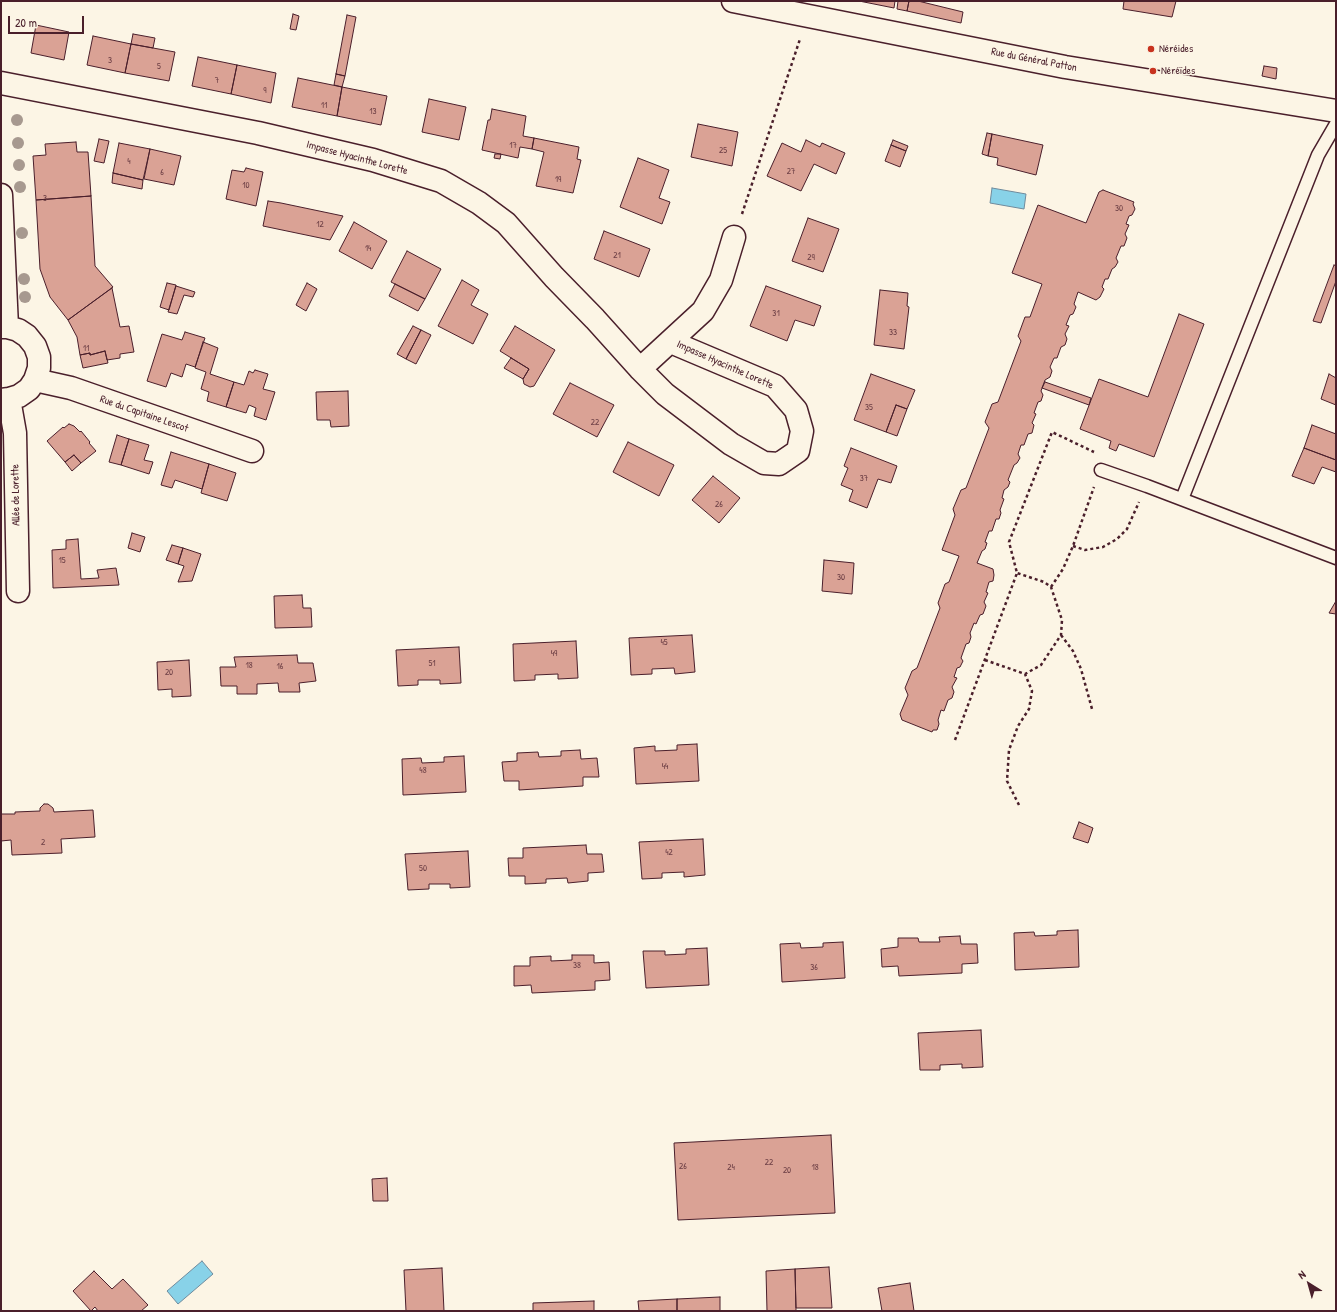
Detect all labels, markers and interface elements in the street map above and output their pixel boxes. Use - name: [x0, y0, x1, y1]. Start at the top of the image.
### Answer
- scale bar: [10, 8, 86, 34]
- text: 20 m: [15, 14, 37, 31]
- place label: Néréides: [1159, 42, 1193, 56]
- marker: Néréides: [1146, 44, 1156, 54]
- street label: Rue du Général Patton: [990, 45, 1078, 75]
- house number: 3: [108, 56, 112, 66]
- house number: 5: [157, 62, 161, 72]
- place label: Néréïdes: [1161, 64, 1195, 78]
- marker: Néréïdes: [1148, 66, 1158, 76]
- house number: 7: [215, 76, 219, 86]
- house number: 9: [263, 86, 267, 96]
- house number: 11: [321, 101, 327, 111]
- house number: 13: [369, 107, 377, 117]
- street label: Impasse Hyacinthe Lorette: [305, 138, 409, 178]
- house number: 17: [509, 141, 517, 151]
- house number: 25: [719, 146, 727, 156]
- house number: 4: [127, 157, 131, 167]
- house number: 27: [787, 167, 795, 177]
- house number: 6: [160, 168, 164, 178]
- house number: 19: [555, 175, 561, 185]
- house number: 10: [242, 181, 250, 191]
- house number: 3: [43, 194, 47, 204]
- house number: 30: [1115, 204, 1123, 214]
- house number: 12: [316, 220, 324, 230]
- house number: 14: [365, 244, 371, 254]
- house number: 21: [613, 251, 621, 261]
- house number: 29: [807, 253, 815, 263]
- house number: 31: [772, 309, 780, 319]
- house number: 33: [889, 328, 897, 338]
- street label: Impasse Hyacinthe Lorette: [675, 338, 775, 392]
- house number: 11: [83, 344, 89, 354]
- street label: Rue du Capitaine Lescot: [98, 393, 190, 435]
- house number: 35: [865, 403, 873, 413]
- house number: 22: [591, 418, 599, 428]
- street label: Allée de Lorette: [9, 464, 23, 526]
- house number: 37: [860, 474, 868, 484]
- house number: 26: [715, 500, 723, 510]
- house number: 15: [58, 556, 66, 566]
- house number: 30: [837, 573, 845, 583]
- house number: 45: [660, 638, 668, 648]
- house number: 49: [551, 649, 557, 659]
- house number: 51: [428, 659, 436, 669]
- house number: 18: [245, 661, 253, 671]
- house number: 16: [277, 662, 283, 672]
- house number: 20: [165, 668, 173, 678]
- house number: 44: [662, 762, 668, 772]
- house number: 48: [419, 766, 427, 776]
- house number: 2: [41, 838, 45, 848]
- house number: 42: [665, 848, 673, 858]
- house number: 50: [419, 864, 427, 874]
- house number: 38: [573, 961, 581, 971]
- house number: 36: [810, 963, 818, 973]
- house number: 22: [765, 1158, 773, 1168]
- house number: 26: [679, 1162, 687, 1172]
- house number: 24: [727, 1163, 735, 1173]
- house number: 18: [811, 1163, 819, 1173]
- house number: 20: [783, 1166, 791, 1176]
- north arrow: [1289, 1264, 1329, 1304]
- text: N: [1295, 1267, 1308, 1282]

